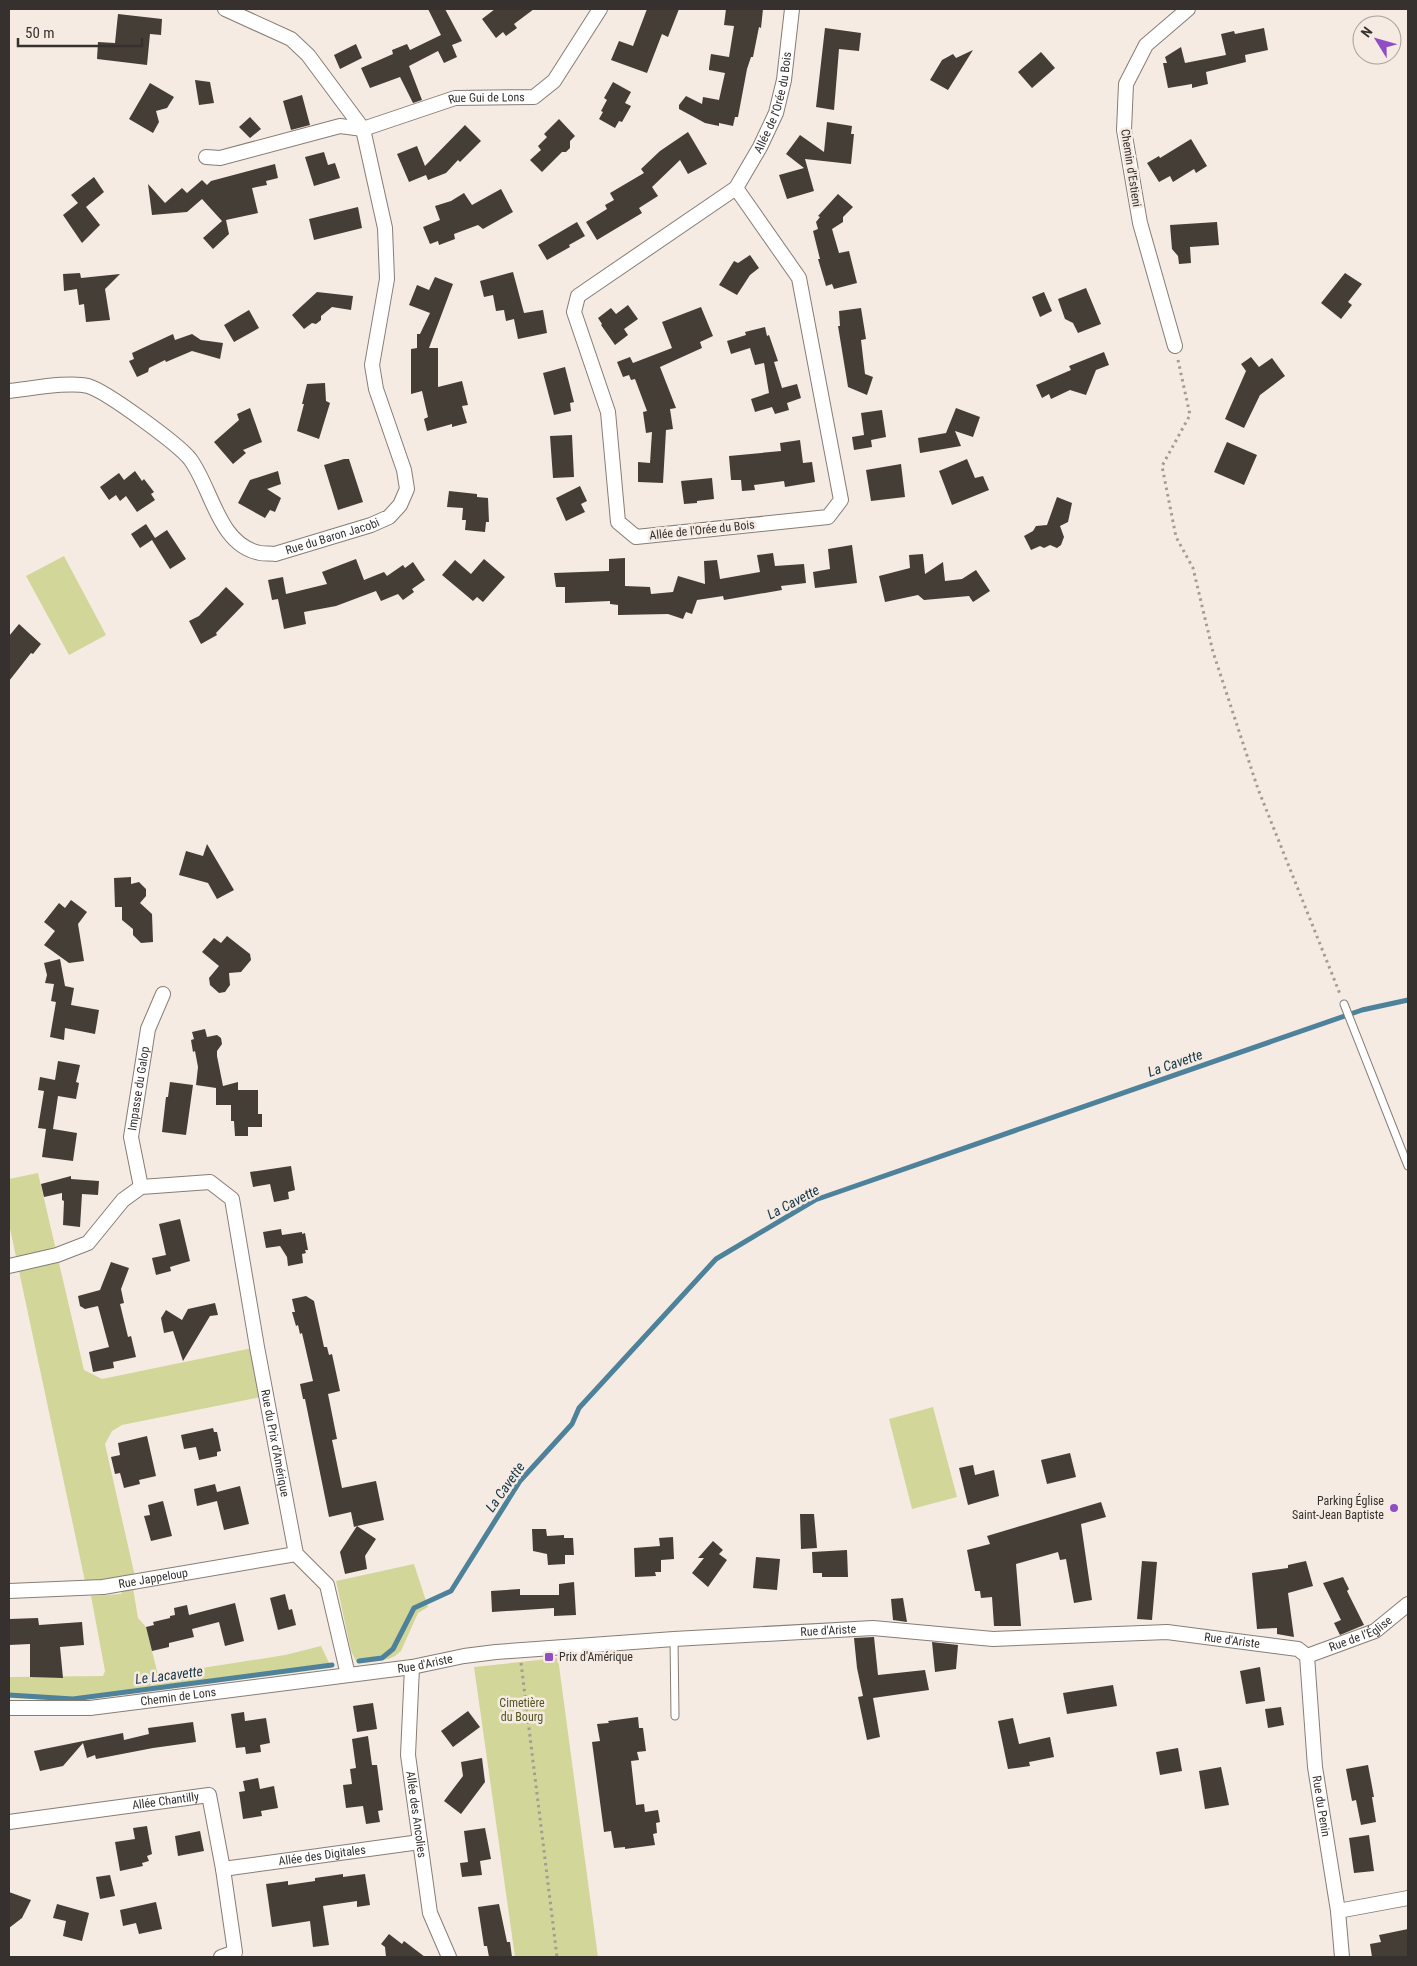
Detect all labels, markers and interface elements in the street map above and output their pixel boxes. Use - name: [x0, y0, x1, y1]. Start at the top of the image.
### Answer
- scale bar: [18, 15, 141, 47]
- north arrow: [1352, 15, 1402, 65]
- text: 50 m: [25, 24, 55, 42]
- text: N: [1358, 24, 1376, 40]
- street label: Allée de l'Orée du Bois: [751, 51, 794, 156]
- street label: Rue Gui de Lons: [446, 90, 525, 107]
- street label: Chemin d'Estieni: [1118, 128, 1144, 208]
- street label: Rue du Baron Jacobi: [284, 515, 382, 557]
- street label: Allée de l'Orée du Bois: [649, 518, 755, 542]
- street label: Impasse du Galop: [125, 1045, 152, 1132]
- water label: La Cavette: [1146, 1046, 1204, 1080]
- water label: La Cavette: [764, 1182, 822, 1222]
- street label: Rue du Prix d'Amérique: [258, 1388, 292, 1498]
- water label: La Cavette: [482, 1459, 528, 1515]
- place label: Parking Église Saint-Jean Baptiste: [1292, 1493, 1384, 1522]
- marker: Parking Église Saint-Jean Baptiste: [1388, 1502, 1400, 1514]
- street label: Rue Jappeloup: [117, 1566, 189, 1591]
- street label: Rue de l'Église: [1327, 1613, 1395, 1654]
- street label: Rue d'Ariste: [800, 1622, 857, 1639]
- street label: Rue d'Ariste: [1203, 1630, 1261, 1651]
- place label: Prix d'Amérique: [559, 1650, 633, 1664]
- marker: Prix d'Amérique: [543, 1651, 555, 1663]
- street label: Rue d'Ariste: [397, 1652, 454, 1676]
- water label: Le Lacavette: [134, 1663, 204, 1687]
- street label: Chemin de Lons: [140, 1685, 217, 1709]
- park label: Cimetière du Bourg: [499, 1696, 545, 1724]
- street label: Allée des Ancolies: [403, 1770, 429, 1859]
- street label: Rue du Penin: [1309, 1775, 1333, 1838]
- street label: Allée Chantilly: [131, 1789, 200, 1812]
- street label: Allée des Digitales: [278, 1843, 367, 1868]

